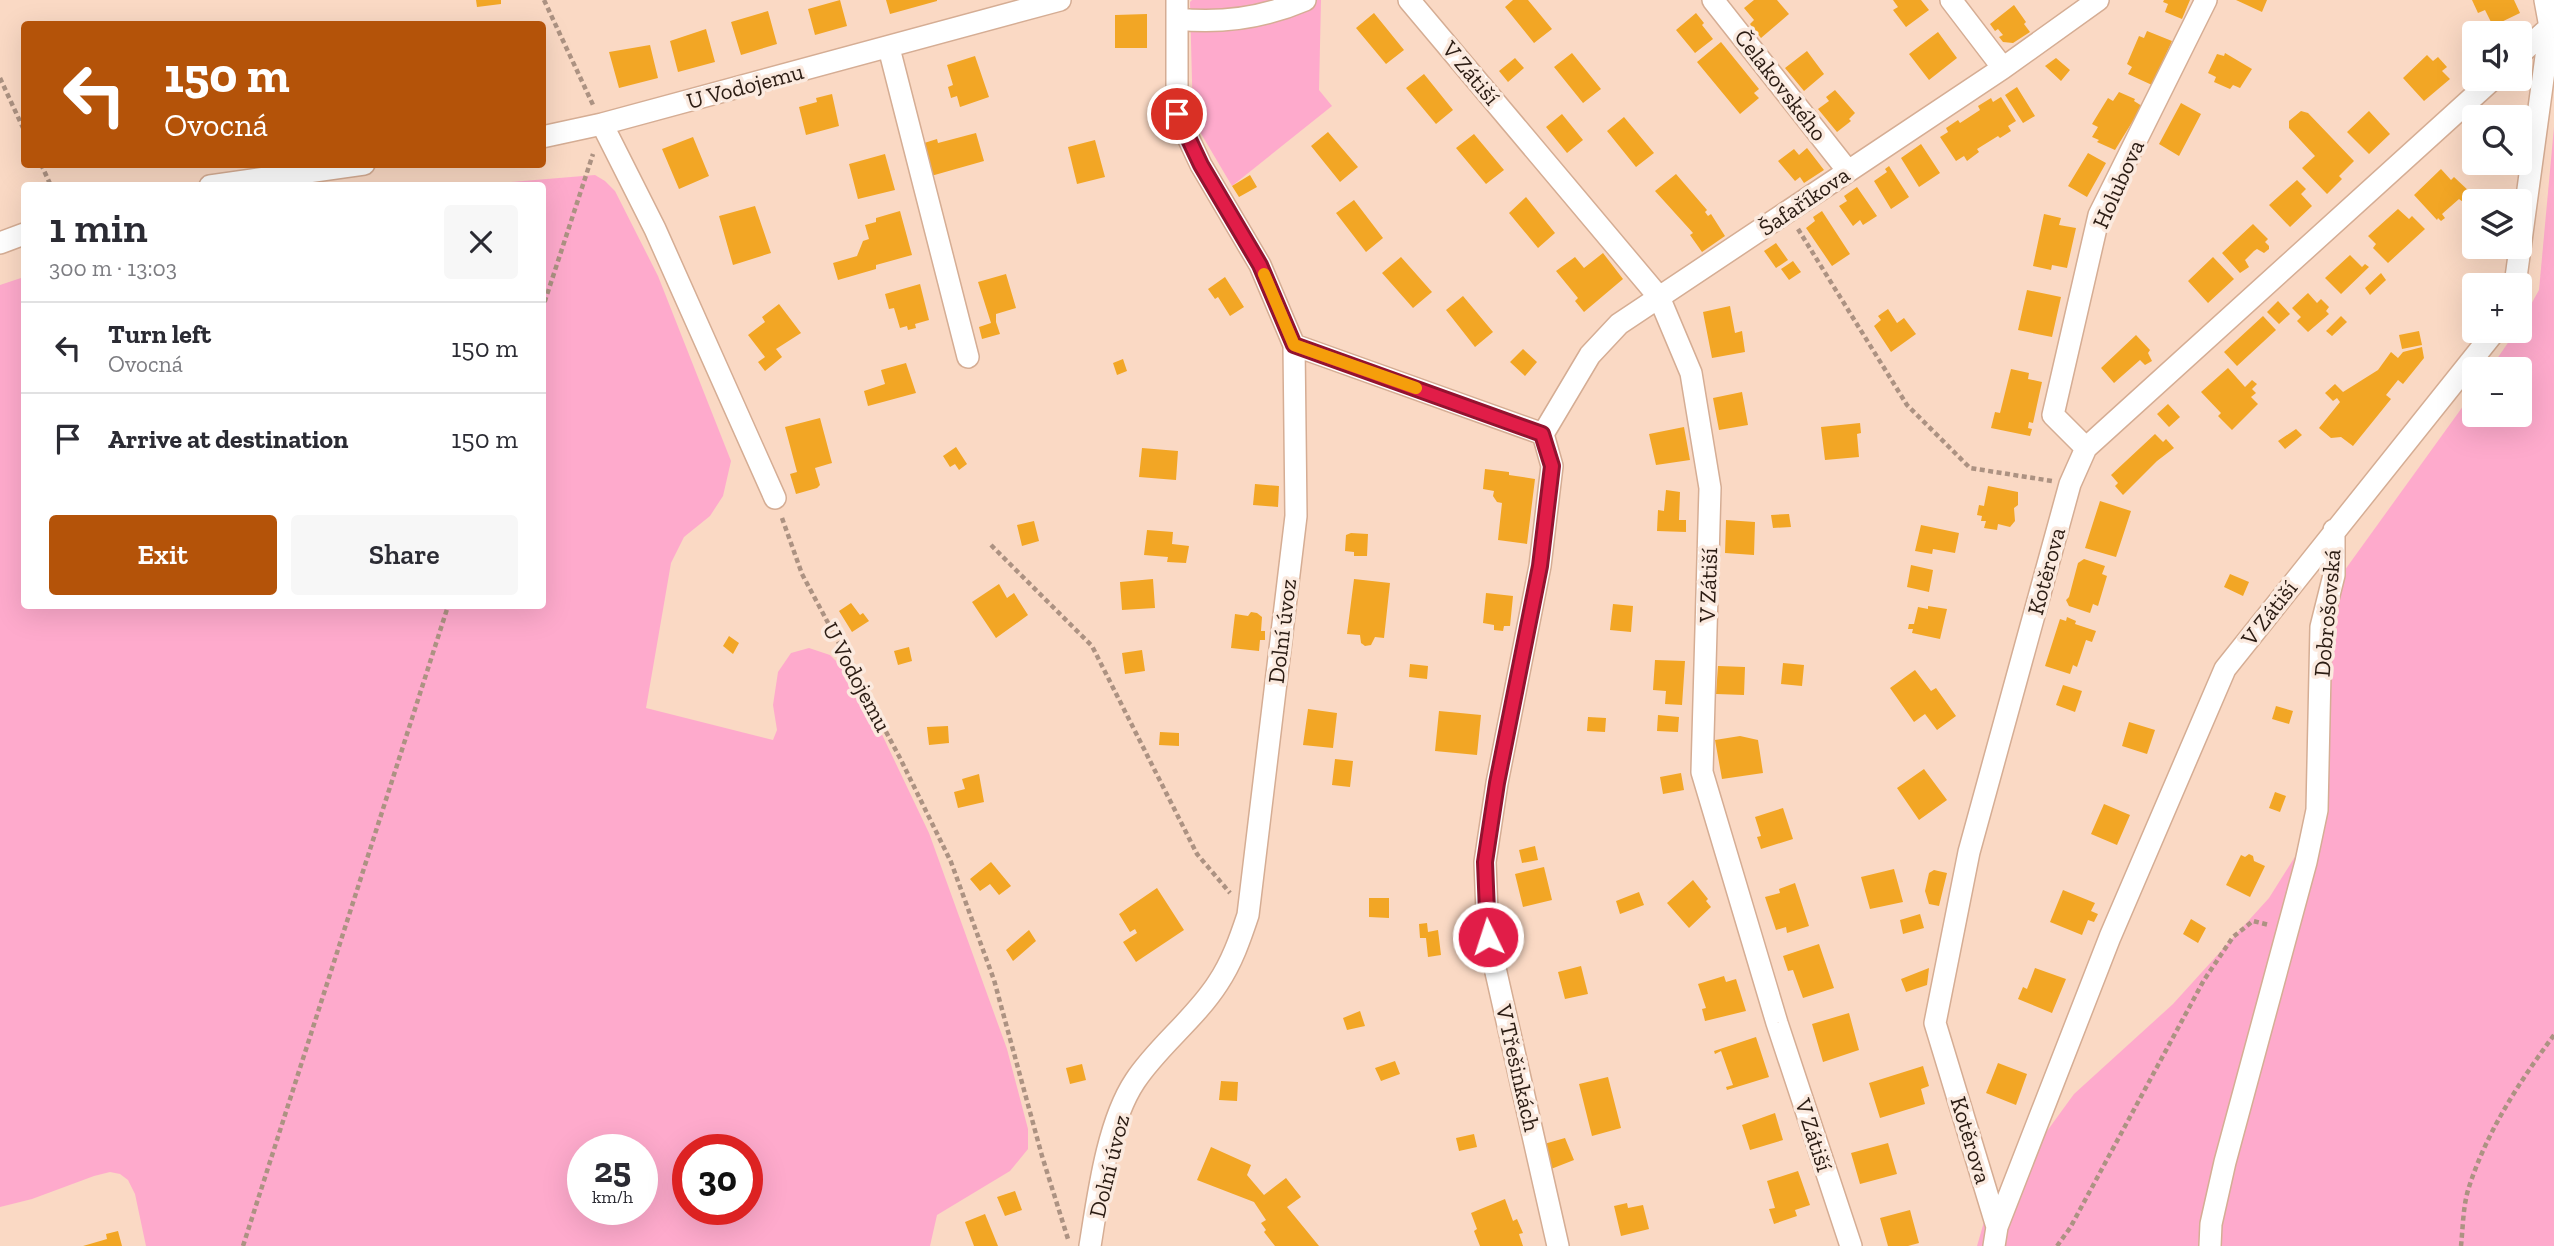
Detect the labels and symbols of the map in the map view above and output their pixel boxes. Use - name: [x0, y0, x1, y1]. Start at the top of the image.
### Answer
- street label: Čelakovského: [1729, 23, 1833, 147]
- street label: V Zátiší: [1435, 34, 1506, 111]
- street label: U Vodojemu: [683, 57, 807, 115]
- pin: [1147, 84, 1207, 144]
- street label: Holubova: [2086, 135, 2150, 233]
- street label: Šafaříkova: [1753, 160, 1855, 242]
- street label: Kotěrova: [2021, 524, 2071, 618]
- street label: V Zátiší: [1693, 547, 1723, 624]
- street label: Dobrošovská: [2307, 548, 2347, 678]
- street label: V Zátiší: [2234, 575, 2303, 652]
- street label: Dolní úvoz: [1262, 577, 1302, 685]
- street label: U Vodojemu: [816, 617, 898, 737]
- position arrow: [1451, 900, 1525, 974]
- street label: V Třešinkách: [1490, 1001, 1546, 1134]
- street label: Kotěrova: [1945, 1093, 1997, 1187]
- street label: V Zátiší: [1789, 1094, 1839, 1175]
- street label: Dolní úvoz: [1083, 1111, 1135, 1221]
- speed limit sign: 30: [672, 1134, 763, 1225]

